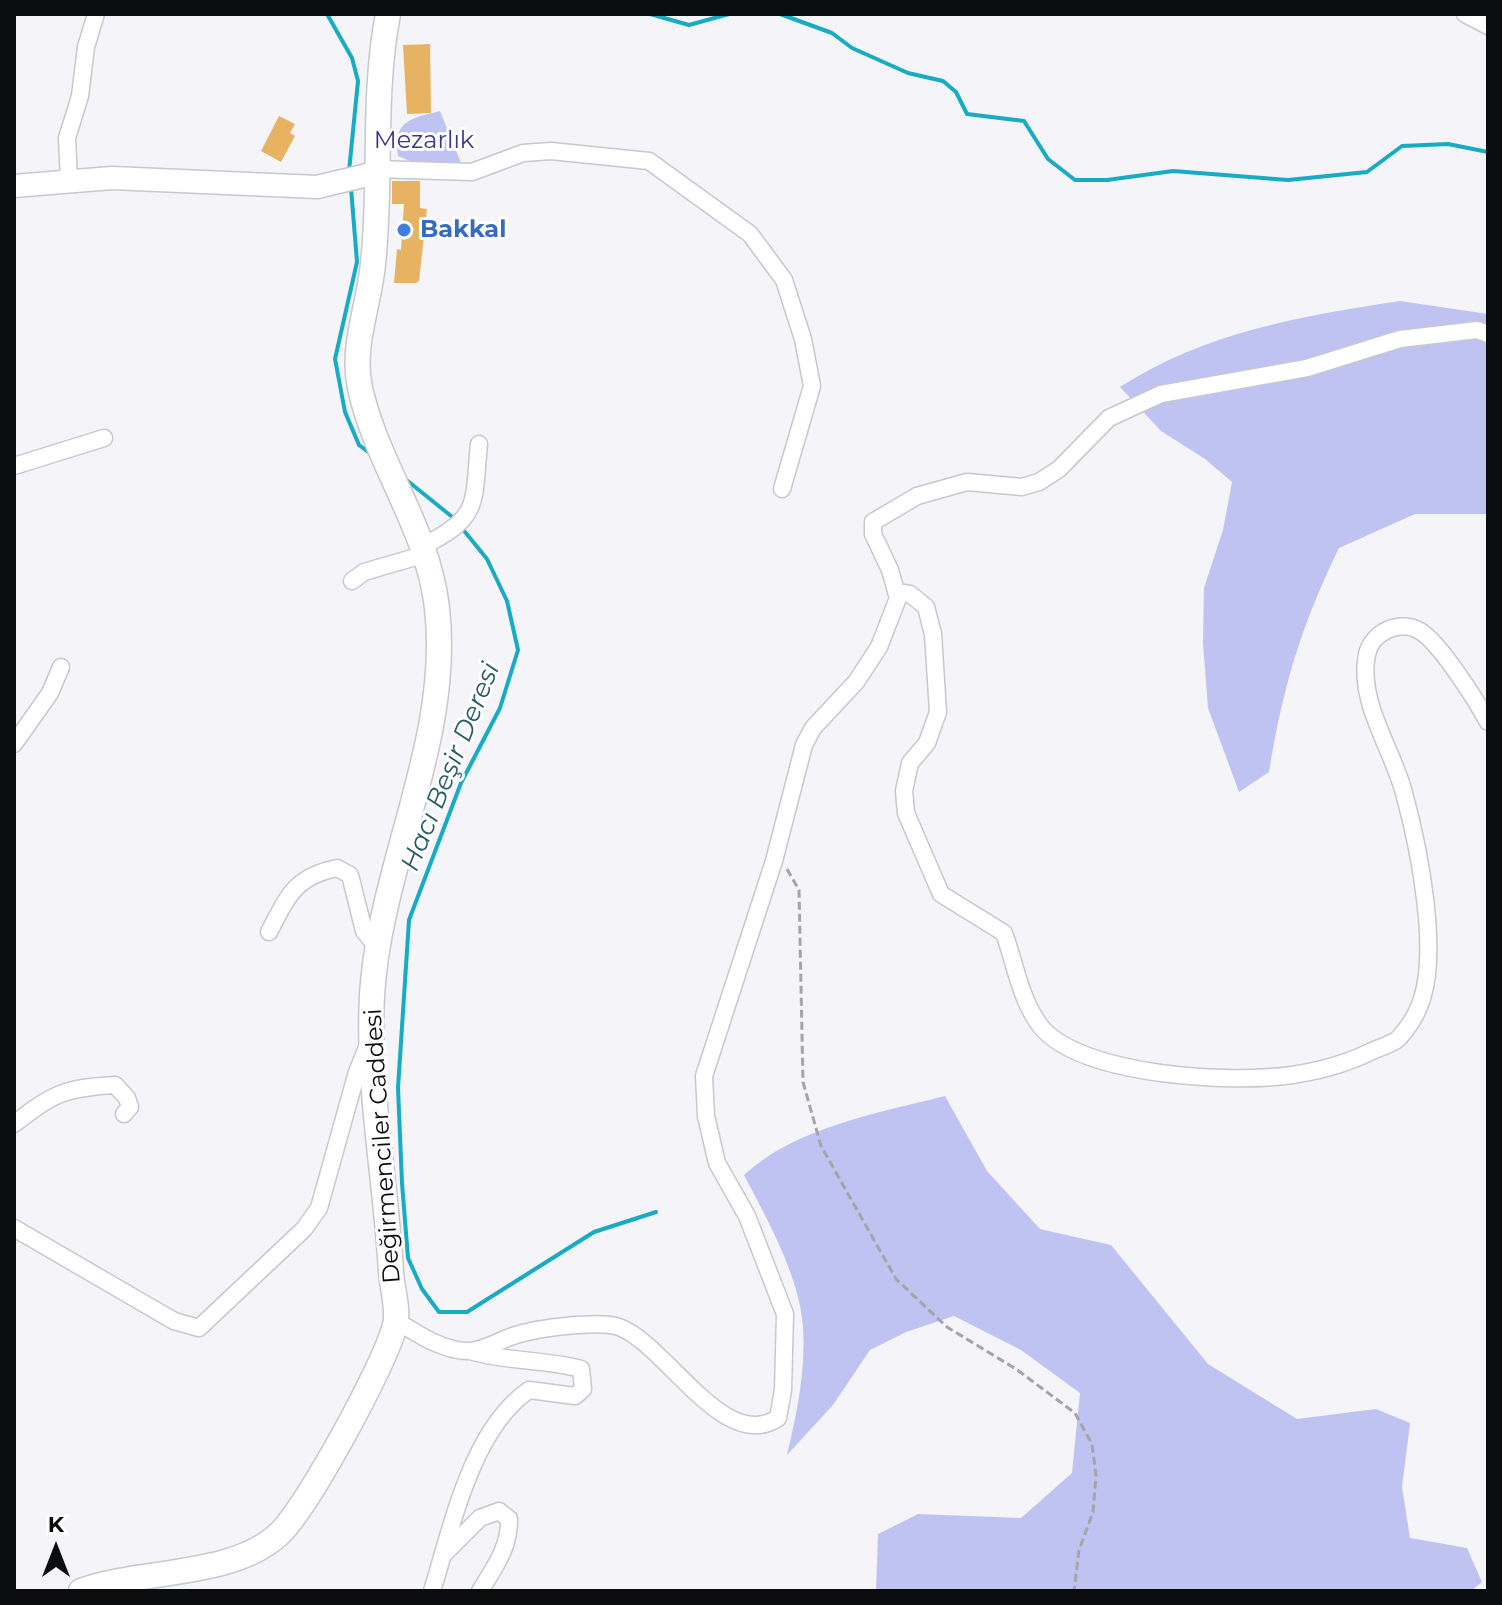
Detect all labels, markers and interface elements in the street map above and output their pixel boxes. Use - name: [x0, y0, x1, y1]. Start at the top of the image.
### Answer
- park label: Mezarlık: [374, 127, 474, 155]
- place label: Bakkal: [420, 216, 506, 244]
- marker: Bakkal: [395, 221, 413, 239]
- water label: Hacı Beşir Deresi: [395, 658, 507, 876]
- street label: Değirmenciler Caddesi: [359, 1007, 407, 1285]
- north arrow: [16, 1509, 96, 1589]
- text: K: [48, 1511, 64, 1538]

